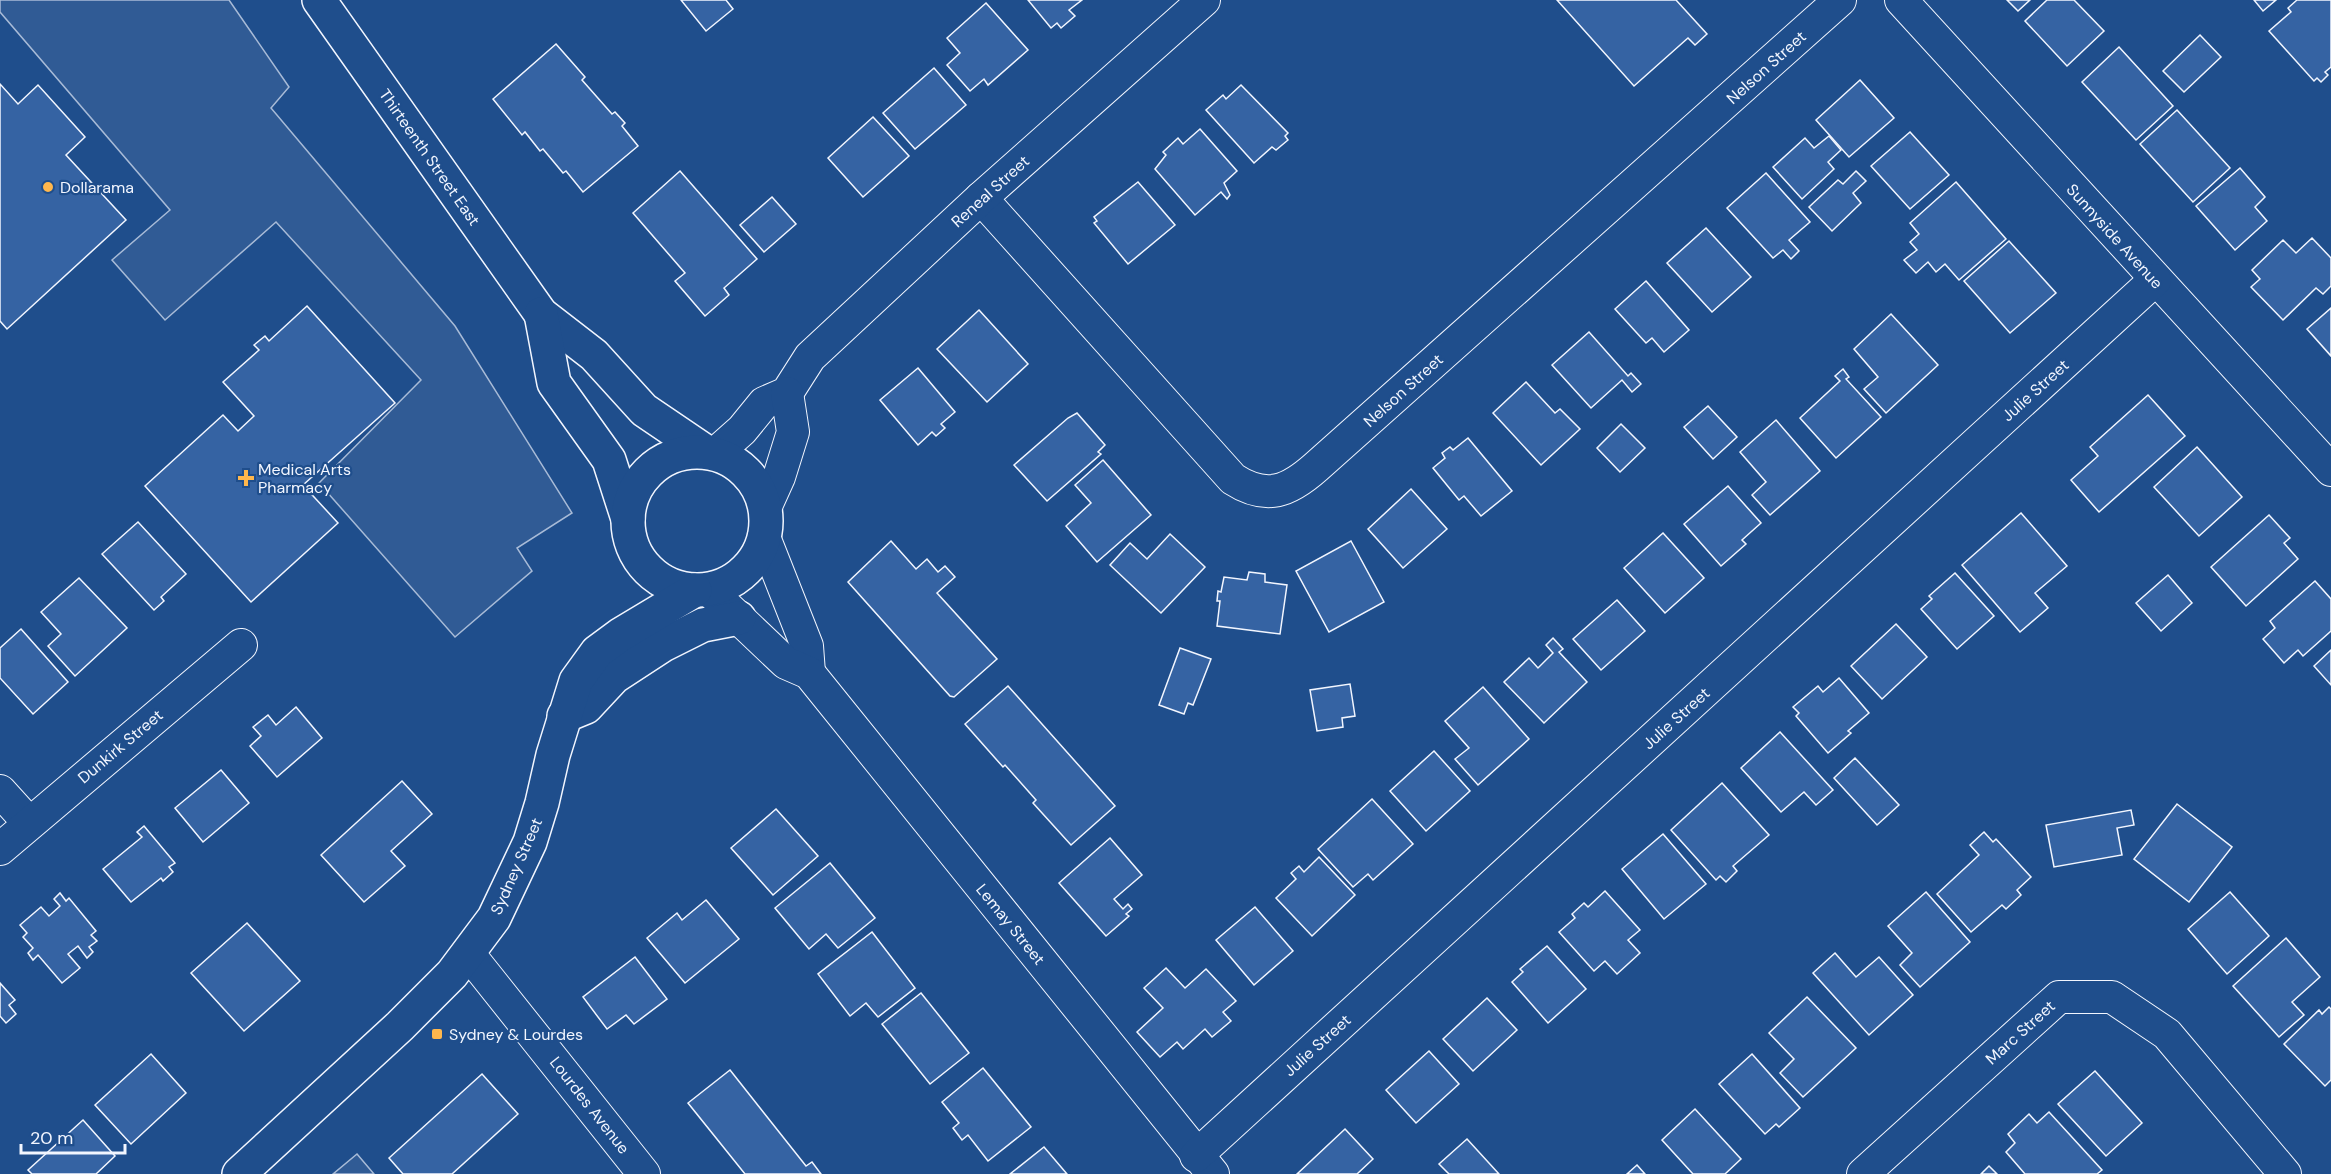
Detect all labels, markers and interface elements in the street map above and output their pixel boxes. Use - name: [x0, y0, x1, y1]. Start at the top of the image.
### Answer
- street label: Nelson Street: [1722, 26, 1811, 109]
- street label: Thirteenth Street East: [374, 85, 485, 230]
- street label: Reneal Street: [947, 151, 1034, 232]
- place label: Dollarama: [60, 177, 134, 198]
- street label: Sunnyside Avenue: [2062, 179, 2167, 293]
- marker: Dollarama: [41, 180, 55, 194]
- street label: Nelson Street: [1359, 349, 1448, 432]
- street label: Julie Street: [1997, 355, 2073, 426]
- place label: Medical Arts Pharmacy: [258, 459, 351, 498]
- marker: Medical Arts Pharmacy: [239, 471, 253, 485]
- street label: Julie Street: [1638, 683, 1714, 754]
- street label: Dunkirk Street: [73, 705, 167, 788]
- street label: Sydney Street: [486, 814, 547, 918]
- street label: Lemay Street: [971, 879, 1050, 969]
- street label: Marc Street: [1981, 996, 2060, 1069]
- street label: Julie Street: [1279, 1010, 1355, 1081]
- place label: Sydney & Lourdes: [449, 1024, 583, 1045]
- marker: Sydney & Lourdes: [430, 1027, 444, 1041]
- street label: Lourdes Avenue: [545, 1052, 634, 1158]
- scale bar: [21, 1117, 124, 1155]
- text: 20 m: [30, 1126, 73, 1150]

